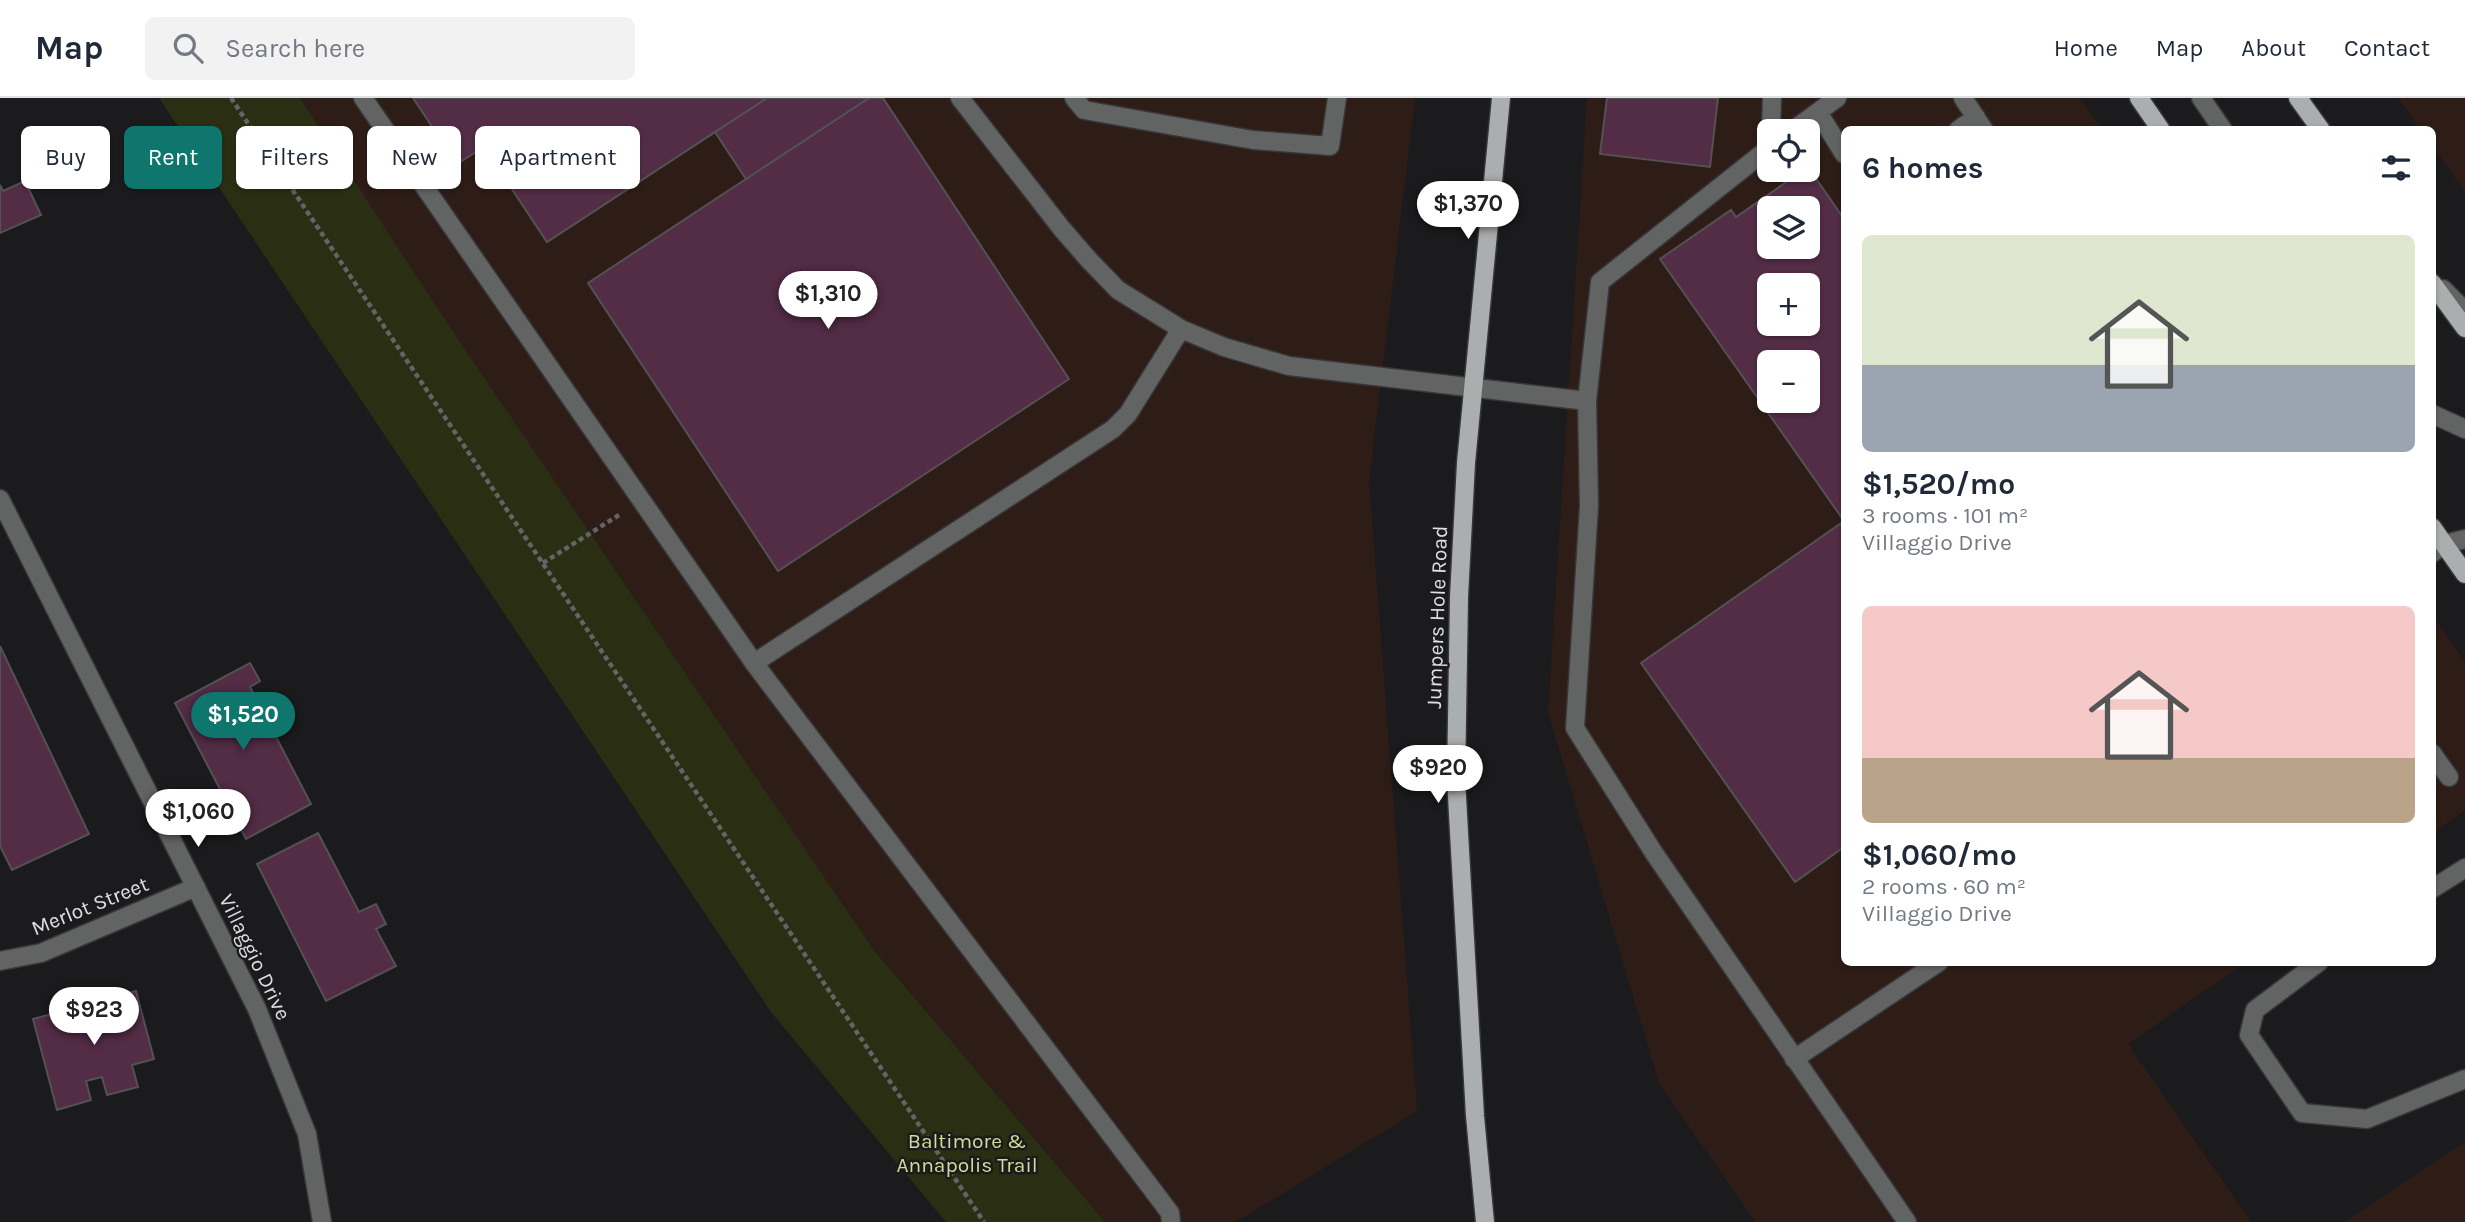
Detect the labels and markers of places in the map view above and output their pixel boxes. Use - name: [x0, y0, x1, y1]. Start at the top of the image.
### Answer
- pin: $1,370: [1411, 181, 1525, 241]
- pin: $1,310: [771, 272, 885, 331]
- pin: $1,520: [186, 692, 300, 752]
- pin: $920: [1397, 746, 1479, 805]
- pin: $1,060: [141, 790, 255, 849]
- pin: $923: [53, 988, 135, 1047]

